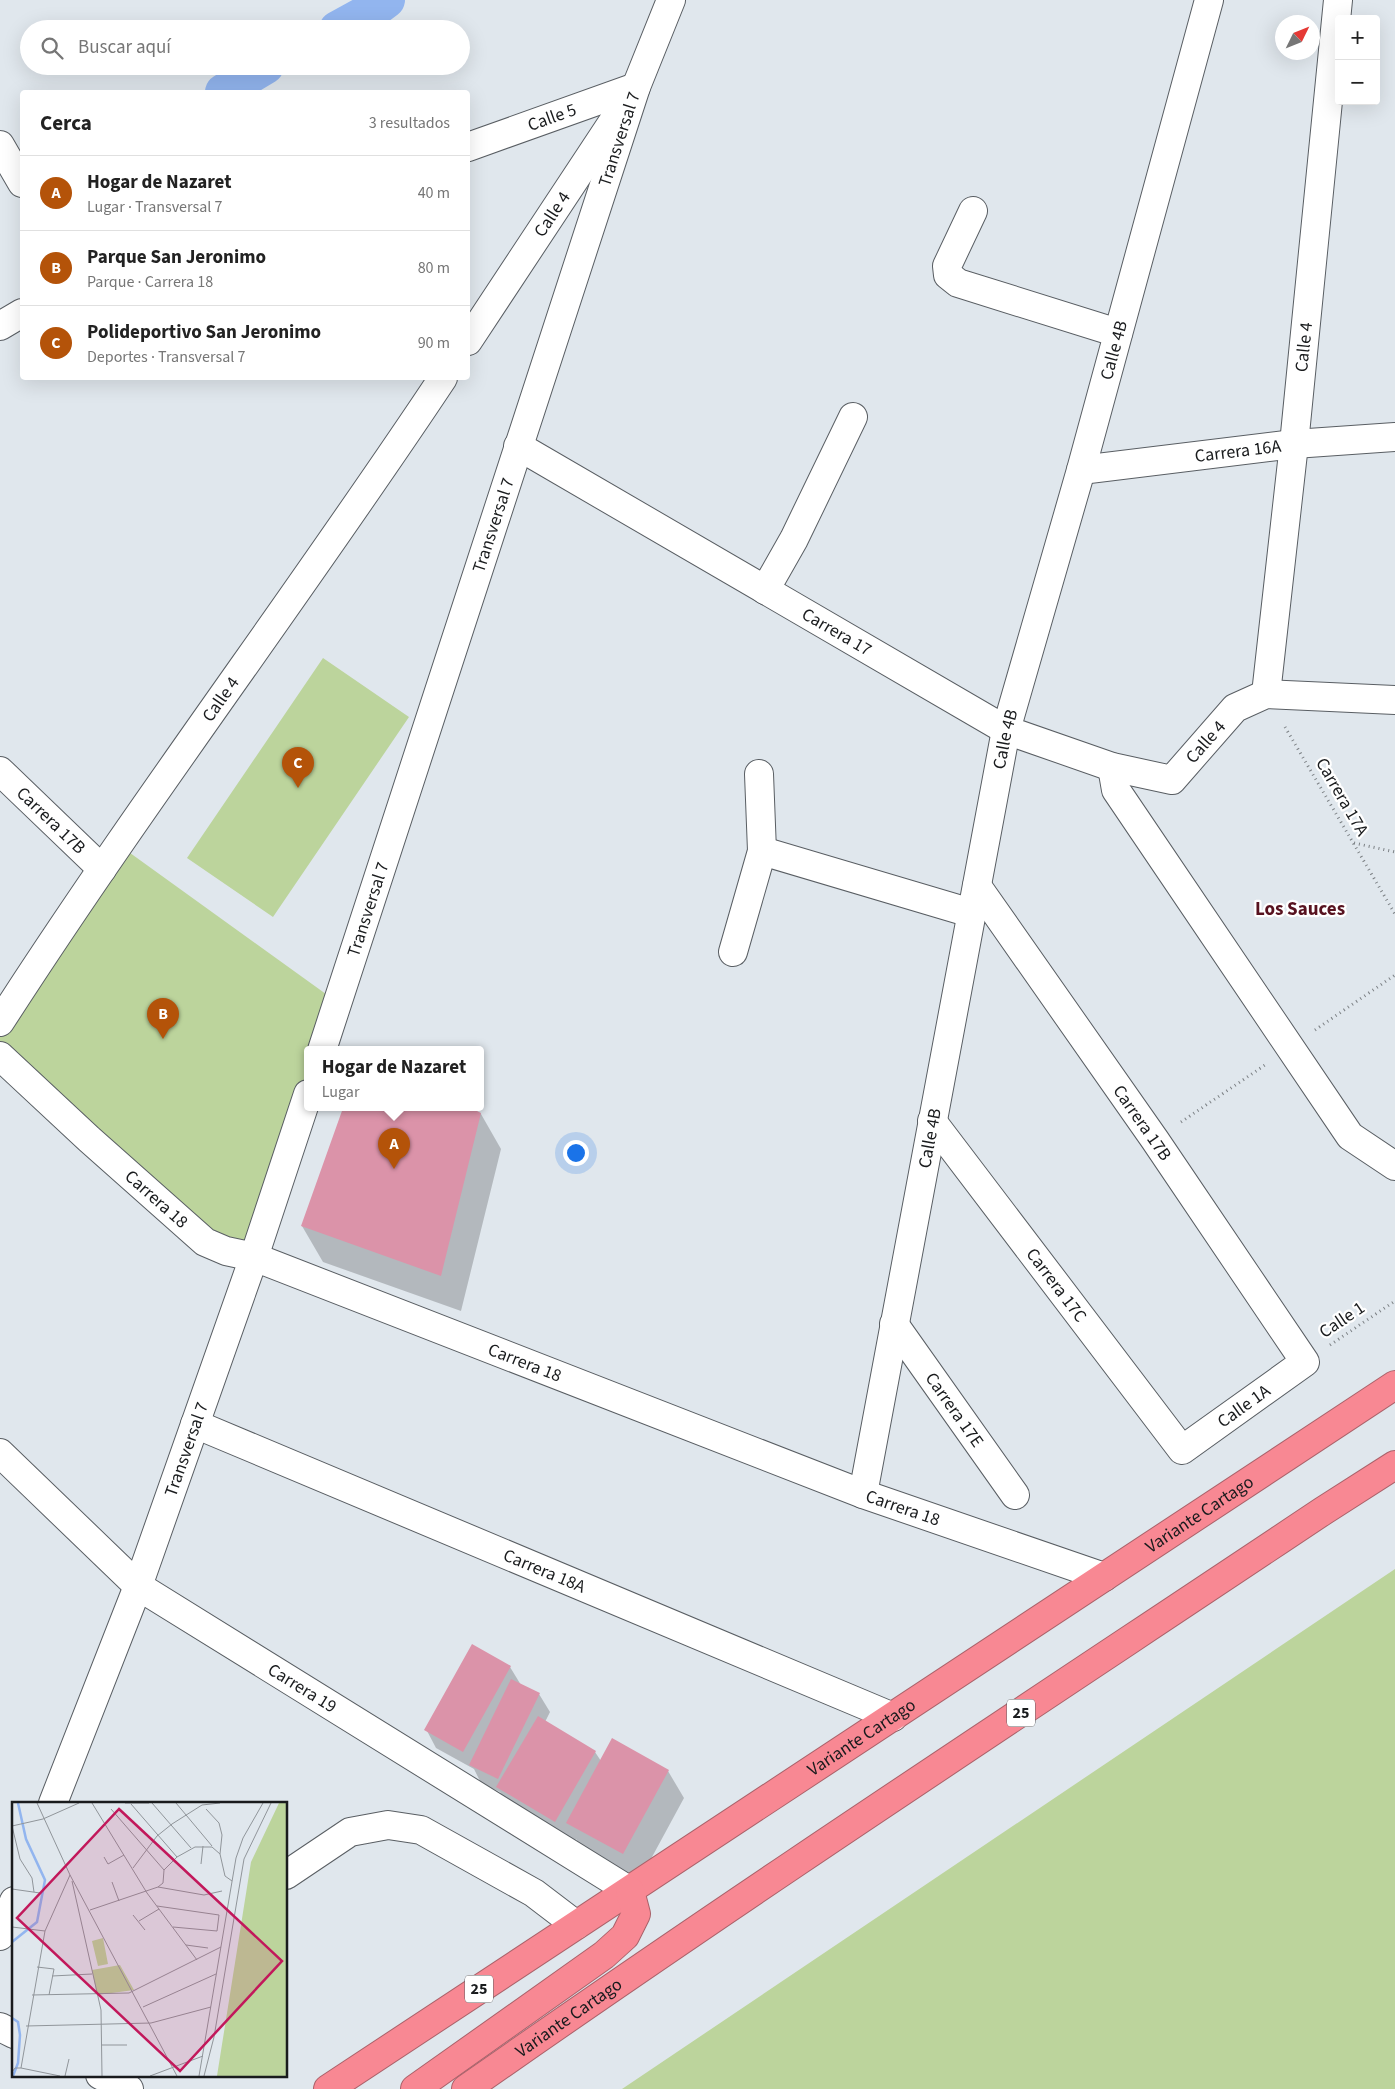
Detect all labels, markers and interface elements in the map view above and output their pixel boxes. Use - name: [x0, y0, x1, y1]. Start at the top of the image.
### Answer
- north arrow: [1275, 15, 1320, 60]
- map controls: [1335, 15, 1380, 105]
- button: +: [1335, 15, 1380, 60]
- search box: [20, 20, 470, 75]
- icon: search: [38, 34, 66, 62]
- text: Buscar aquí: [78, 34, 171, 61]
- button: −: [1335, 60, 1380, 105]
- street label: Transversal 7: [592, 89, 646, 190]
- street label: Calle 5: [524, 97, 580, 137]
- text: Cerca: [40, 108, 92, 138]
- text: 3 resultados: [369, 112, 450, 134]
- text: Hogar de Nazaret: [87, 169, 232, 196]
- text: A: [51, 182, 61, 204]
- text: 40 m: [418, 182, 450, 204]
- street label: Calle 4: [528, 186, 576, 242]
- text: Lugar · Transversal 7: [87, 196, 223, 218]
- text: Parque San Jeronimo: [87, 244, 266, 271]
- text: B: [51, 257, 61, 279]
- text: 80 m: [418, 257, 450, 279]
- text: Parque · Carrera 18: [87, 271, 213, 293]
- street label: Calle 4B: [1094, 318, 1134, 383]
- text: Polideportivo San Jeronimo: [87, 319, 321, 346]
- street label: Calle 4: [1289, 321, 1319, 373]
- text: C: [51, 332, 61, 354]
- text: 90 m: [418, 332, 450, 354]
- text: Deportes · Transversal 7: [87, 346, 245, 368]
- street label: Carrera 16A: [1193, 433, 1283, 469]
- street label: Transversal 7: [466, 475, 520, 576]
- street label: Carrera 17: [797, 601, 877, 662]
- street label: Calle 4: [196, 671, 245, 727]
- street label: Calle 4B: [986, 706, 1024, 771]
- street label: Calle 4: [1180, 715, 1231, 769]
- pin: C: [282, 747, 314, 788]
- street label: Carrera 17A: [1309, 753, 1375, 841]
- street label: Carrera 17B: [11, 781, 91, 860]
- street label: Transversal 7: [341, 859, 395, 960]
- district label: Los Sauces: [1255, 896, 1345, 923]
- pin: B: [147, 998, 179, 1039]
- popup: [304, 1046, 484, 1111]
- text: Hogar de Nazaret: [322, 1054, 466, 1081]
- street label: Carrera 17B: [1107, 1080, 1177, 1166]
- text: Lugar: [322, 1081, 360, 1103]
- street label: Calle 4B: [912, 1106, 947, 1170]
- pin: A: [378, 1128, 410, 1169]
- your location: [563, 1140, 589, 1166]
- street label: Carrera 18: [119, 1164, 194, 1234]
- street label: Carrera 17C: [1020, 1243, 1093, 1327]
- street label: Calle 1: [1314, 1296, 1370, 1344]
- street label: Carrera 18: [484, 1337, 565, 1388]
- street label: Carrera 17E: [919, 1367, 990, 1452]
- street label: Calle 1A: [1212, 1378, 1275, 1433]
- street label: Transversal 7: [158, 1399, 214, 1500]
- street label: Variante Cartago: [1140, 1469, 1258, 1559]
- street label: Carrera 18: [862, 1483, 943, 1532]
- street label: Carrera 18A: [500, 1542, 590, 1599]
- street label: Carrera 19: [263, 1657, 342, 1719]
- street label: Variante Cartago: [802, 1692, 920, 1782]
- road number: 25: [1007, 1700, 1035, 1726]
- inset map: [12, 1802, 288, 2076]
- street label: Variante Cartago: [510, 1972, 627, 2063]
- road number: 25: [465, 1976, 493, 2002]

